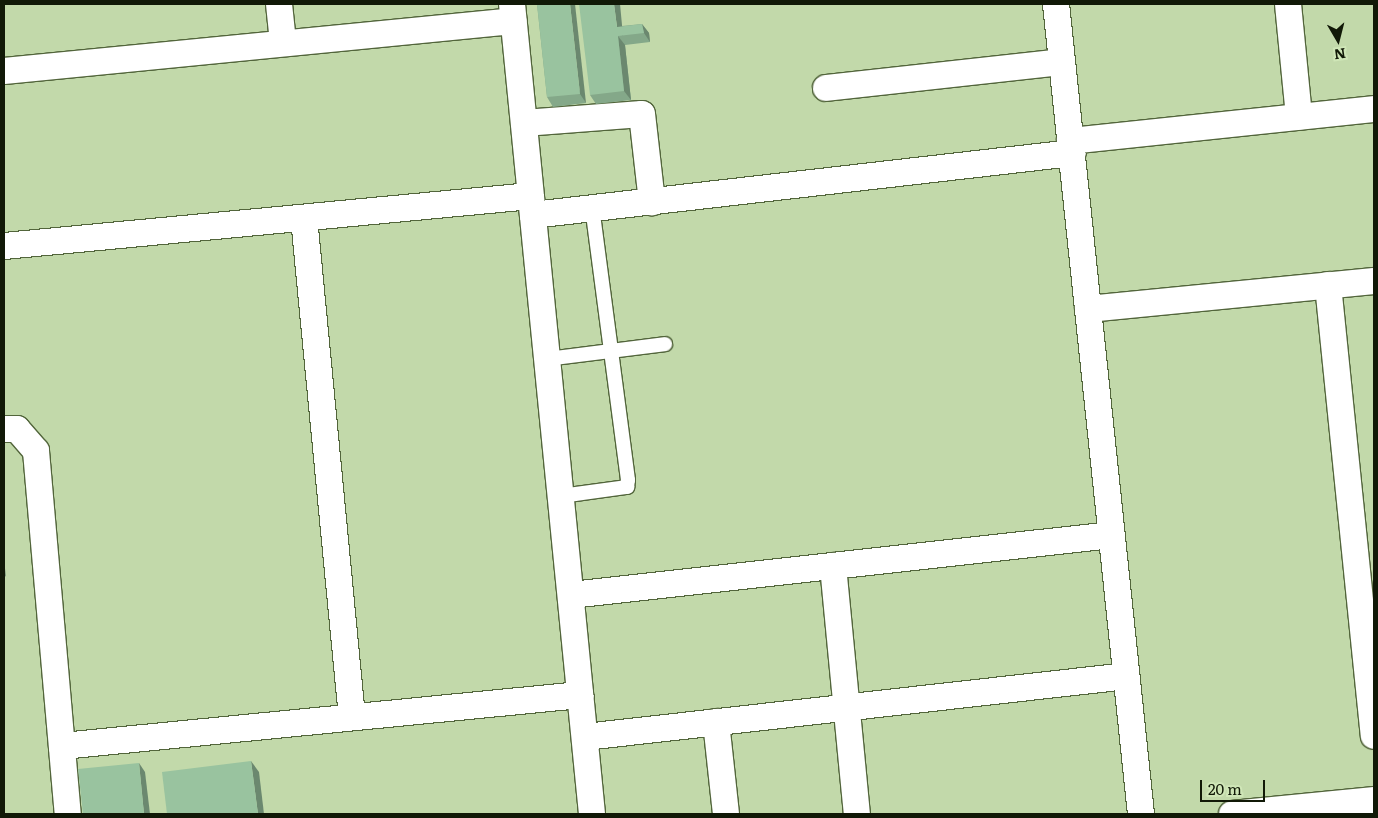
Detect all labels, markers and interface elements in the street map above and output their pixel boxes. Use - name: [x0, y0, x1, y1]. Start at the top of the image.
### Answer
- north arrow: [1313, 15, 1363, 65]
- text: N: [1333, 44, 1347, 66]
- scale bar: [1203, 770, 1268, 802]
- text: 20 m: [1208, 777, 1242, 800]

